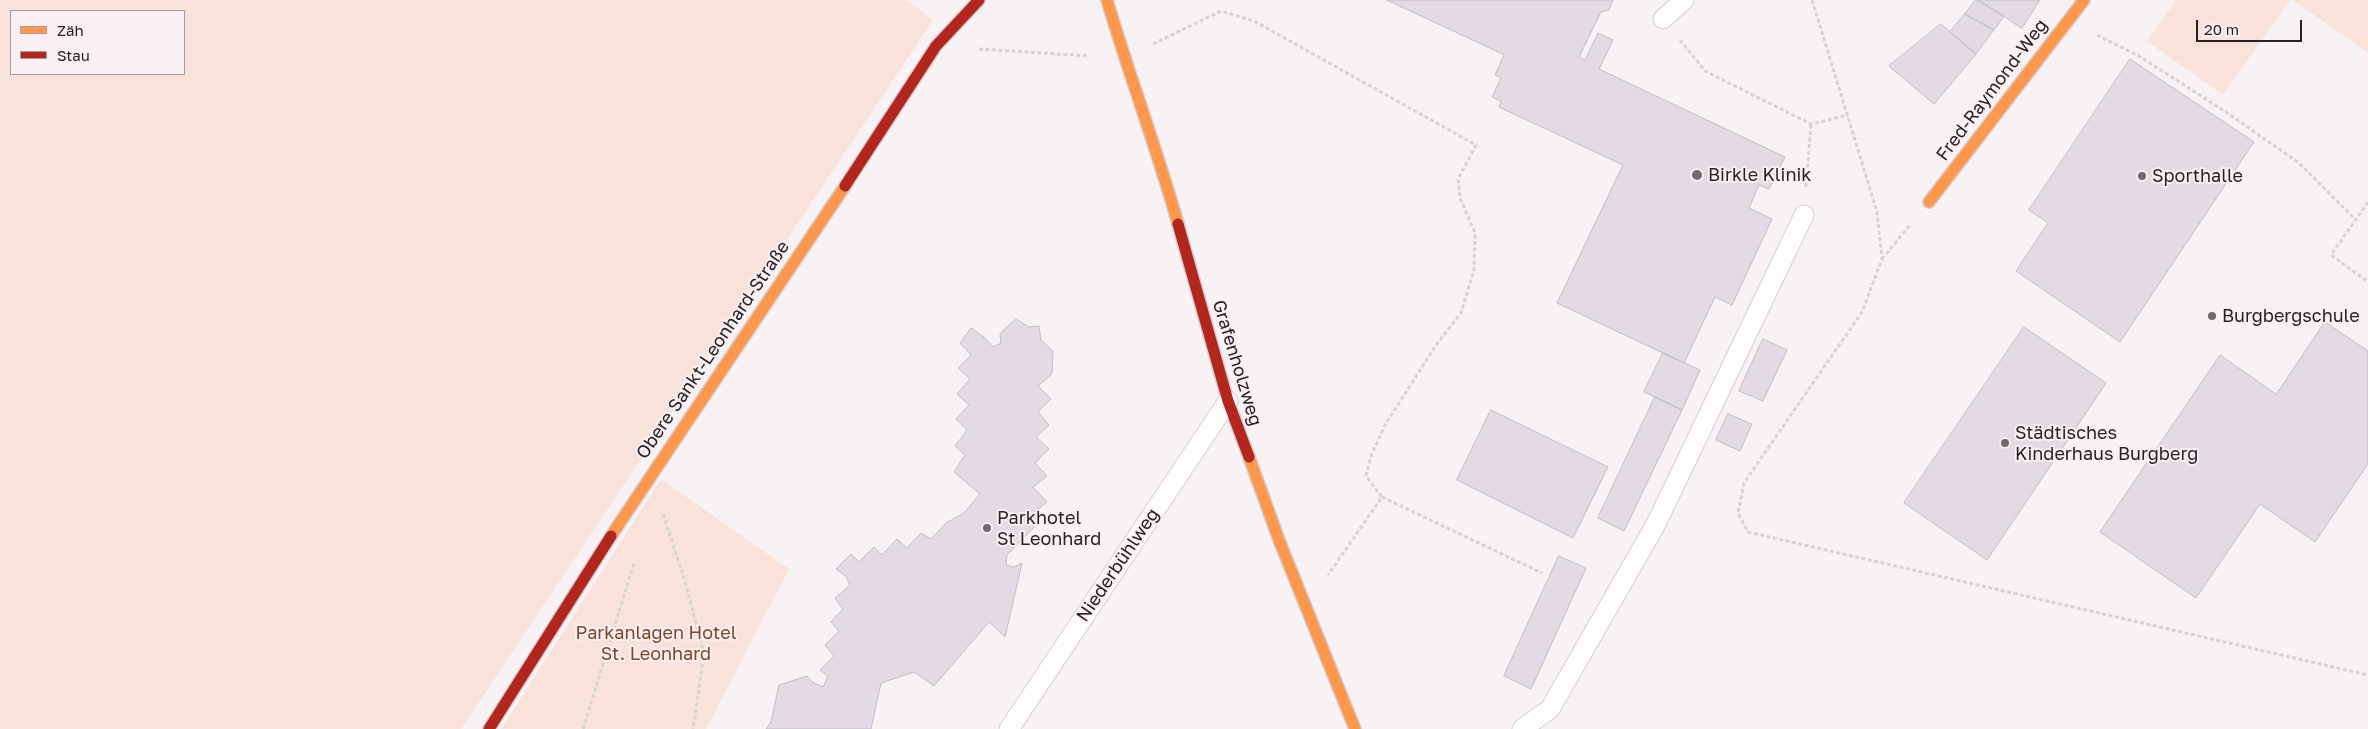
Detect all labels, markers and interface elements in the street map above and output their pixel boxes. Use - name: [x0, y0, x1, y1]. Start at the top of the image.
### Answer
- legend: [10, 10, 185, 75]
- scale bar: [2198, 10, 2304, 42]
- street label: Fred-Raymond-Weg: [1932, 15, 2052, 165]
- text: 20 m: [2204, 20, 2239, 38]
- text: Zäh: [57, 21, 84, 39]
- text: Stau: [57, 46, 90, 64]
- place label: Birkle Klinik: [1708, 164, 1811, 186]
- place label: Sporthalle: [2152, 165, 2243, 187]
- marker: Birkle Klinik: [1690, 168, 1704, 182]
- marker: Sporthalle: [2136, 170, 2148, 182]
- street label: Obere Sankt-Leonhard-Straße: [632, 237, 794, 463]
- street label: Grafenholzweg: [1208, 297, 1266, 429]
- place label: Burgbergschule: [2222, 305, 2360, 327]
- marker: Burgbergschule: [2206, 310, 2218, 322]
- place label: Städtisches Kinderhaus Burgberg: [2015, 422, 2198, 464]
- marker: Städtisches Kinderhaus Burgberg: [1999, 437, 2011, 449]
- street label: Niederbühlweg: [1072, 504, 1164, 626]
- place label: Parkhotel St Leonhard: [997, 507, 1101, 550]
- marker: Parkhotel St Leonhard: [981, 522, 993, 534]
- park label: Parkanlagen Hotel St. Leonhard: [576, 622, 736, 664]

